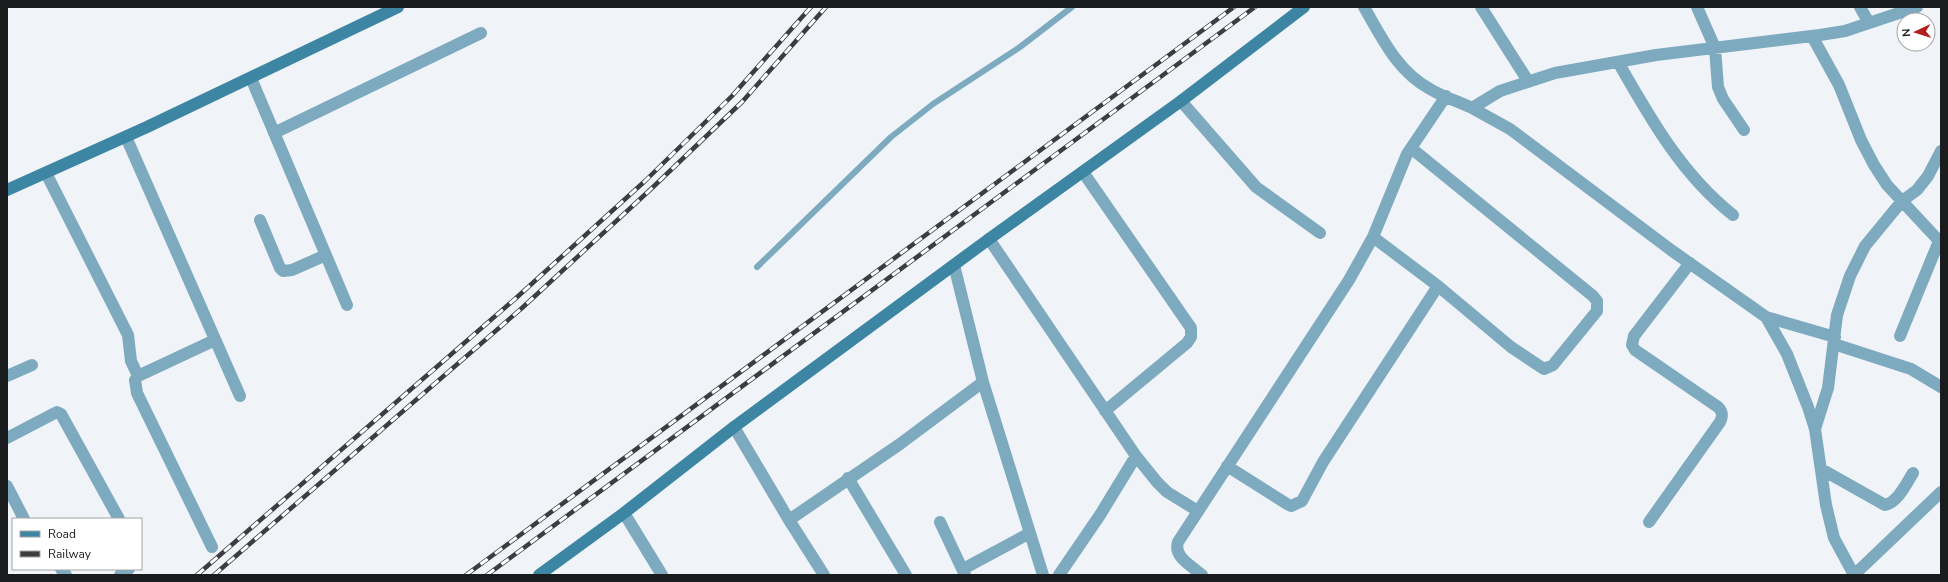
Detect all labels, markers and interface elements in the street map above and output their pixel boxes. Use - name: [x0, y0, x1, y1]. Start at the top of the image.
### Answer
- north arrow: [1896, 12, 1936, 52]
- text: N: [1899, 28, 1914, 37]
- legend: [12, 518, 142, 570]
- text: Road: [48, 526, 76, 542]
- text: Railway: [48, 546, 92, 562]

